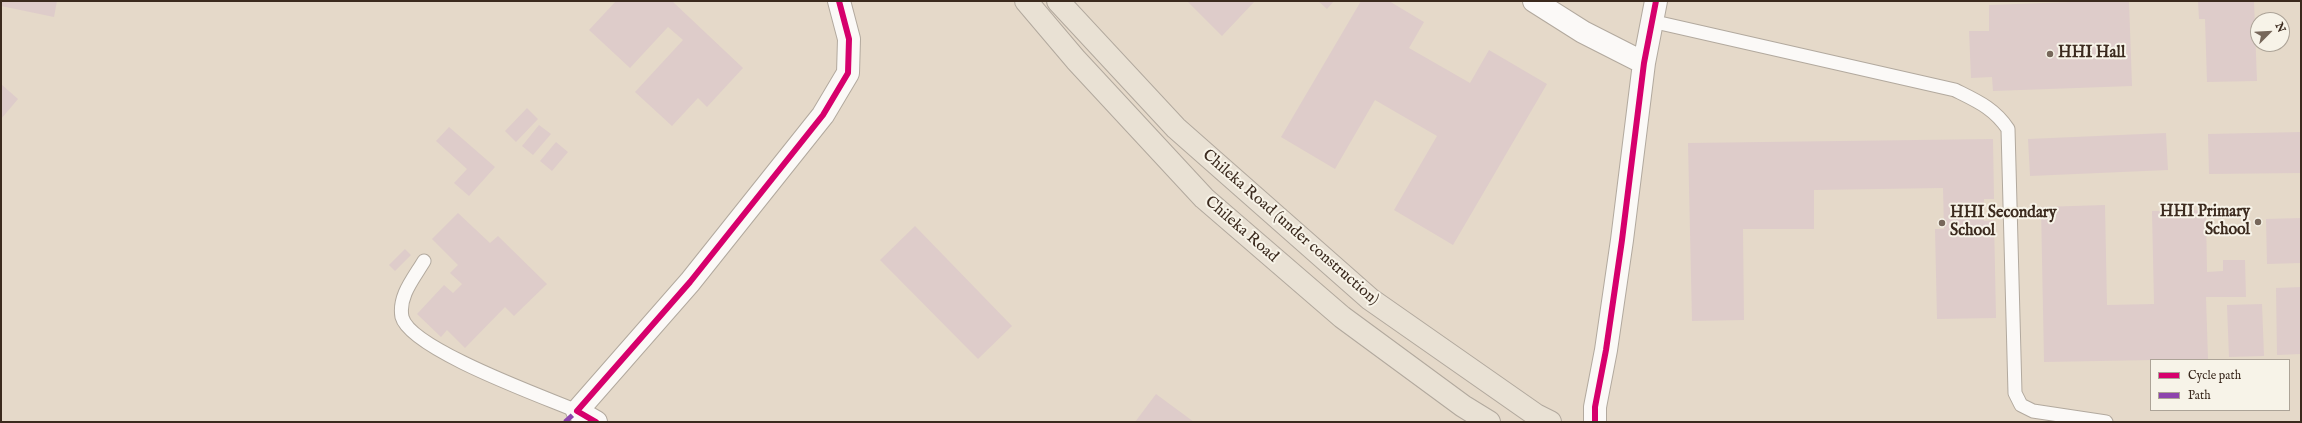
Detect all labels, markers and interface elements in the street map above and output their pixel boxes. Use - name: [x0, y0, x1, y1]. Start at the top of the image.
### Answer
- north arrow: [2250, 12, 2290, 52]
- text: N: [2272, 20, 2288, 35]
- place label: HHI Hall: [2058, 44, 2125, 64]
- marker: HHI Hall: [2045, 49, 2055, 59]
- street label: Chileka Road (under construction): [1198, 146, 1382, 310]
- street label: Chileka Road: [1200, 193, 1282, 267]
- place label: HHI Primary School: [2160, 203, 2250, 241]
- place label: HHI Secondary School: [1950, 204, 2057, 242]
- marker: HHI Primary School: [2253, 217, 2263, 227]
- marker: HHI Secondary School: [1937, 218, 1947, 228]
- legend: [2150, 359, 2290, 411]
- text: Cycle path: [2188, 368, 2241, 383]
- text: Path: [2188, 388, 2211, 403]

